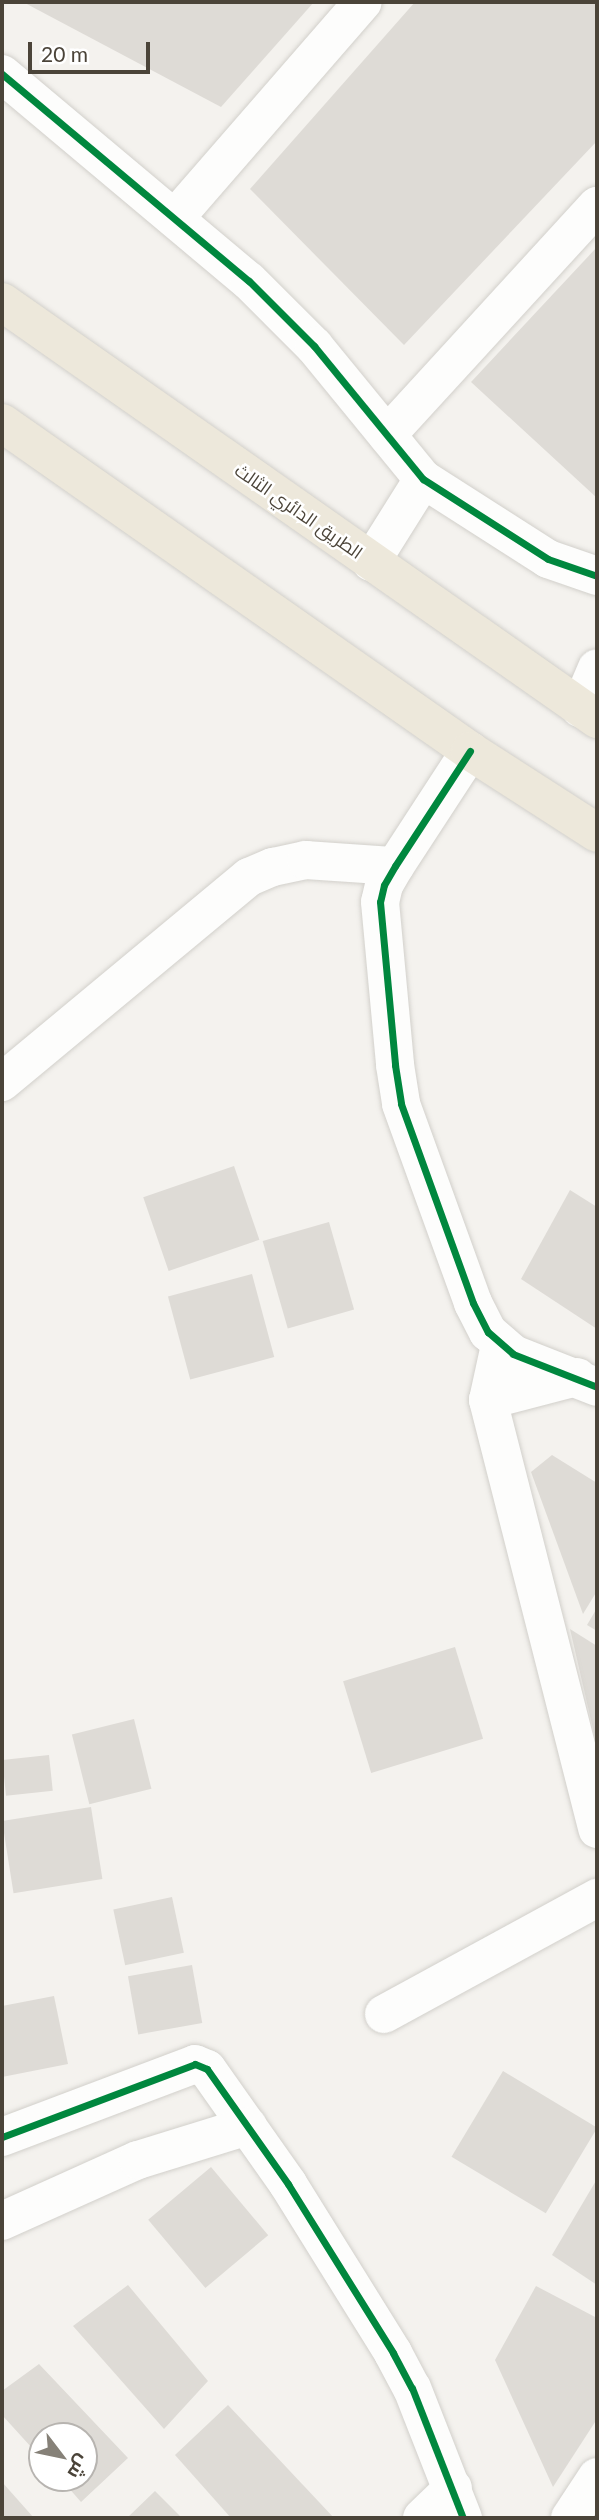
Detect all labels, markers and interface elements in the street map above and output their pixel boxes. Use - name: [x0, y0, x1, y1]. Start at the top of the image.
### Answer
- scale bar: [32, 28, 154, 72]
- text: 20 m: [41, 41, 88, 66]
- street label: الطريق الدائري الثالث: [231, 459, 367, 563]
- north arrow: [28, 2422, 98, 2492]
- text: ش: [63, 2451, 96, 2484]

